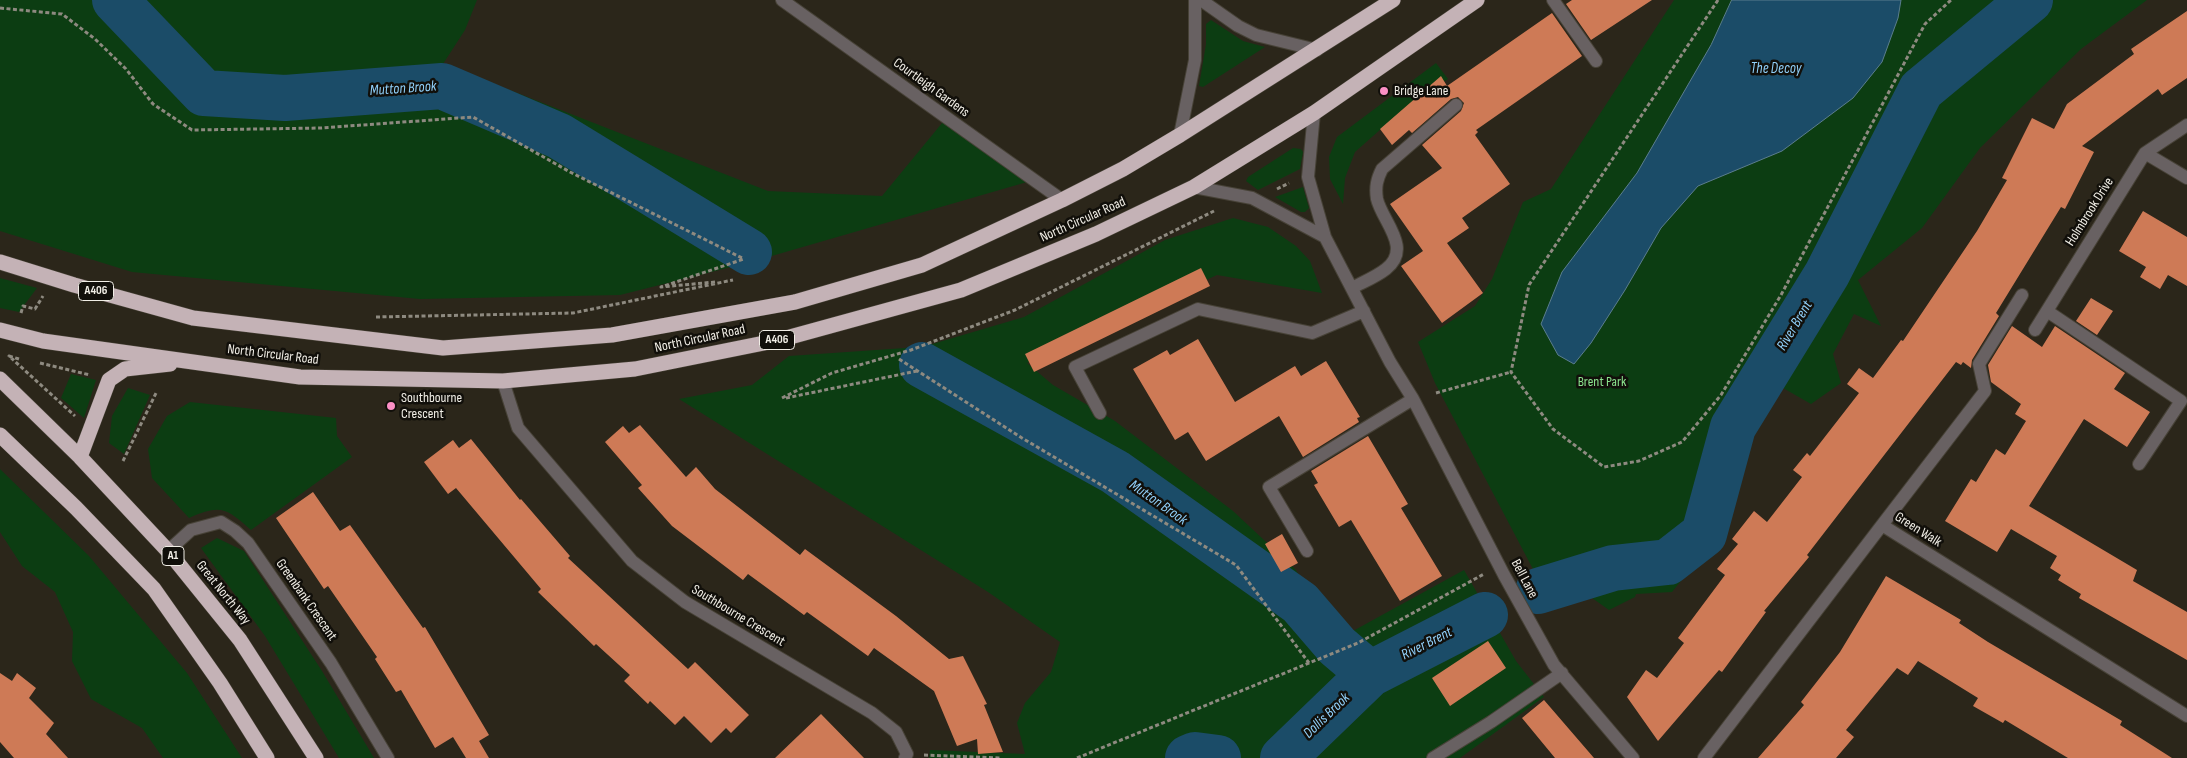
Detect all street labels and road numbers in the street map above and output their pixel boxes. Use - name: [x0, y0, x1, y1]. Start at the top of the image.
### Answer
- street label: Courtleigh Gardens: [890, 55, 972, 121]
- street label: Holmbrook Drive: [2062, 175, 2118, 249]
- street label: North Circular Road: [1038, 194, 1128, 246]
- road number: A406: [78, 282, 114, 300]
- street label: North Circular Road: [653, 321, 747, 357]
- road number: A406: [760, 330, 794, 350]
- street label: North Circular Road: [226, 341, 320, 369]
- street label: Green Walk: [1891, 509, 1945, 551]
- road number: A1: [162, 546, 184, 566]
- street label: Greenbank Crescent: [272, 556, 340, 644]
- street label: Bell Lane: [1507, 557, 1541, 601]
- street label: Great North Way: [192, 558, 254, 628]
- street label: Southbourne Crescent: [688, 582, 788, 650]

